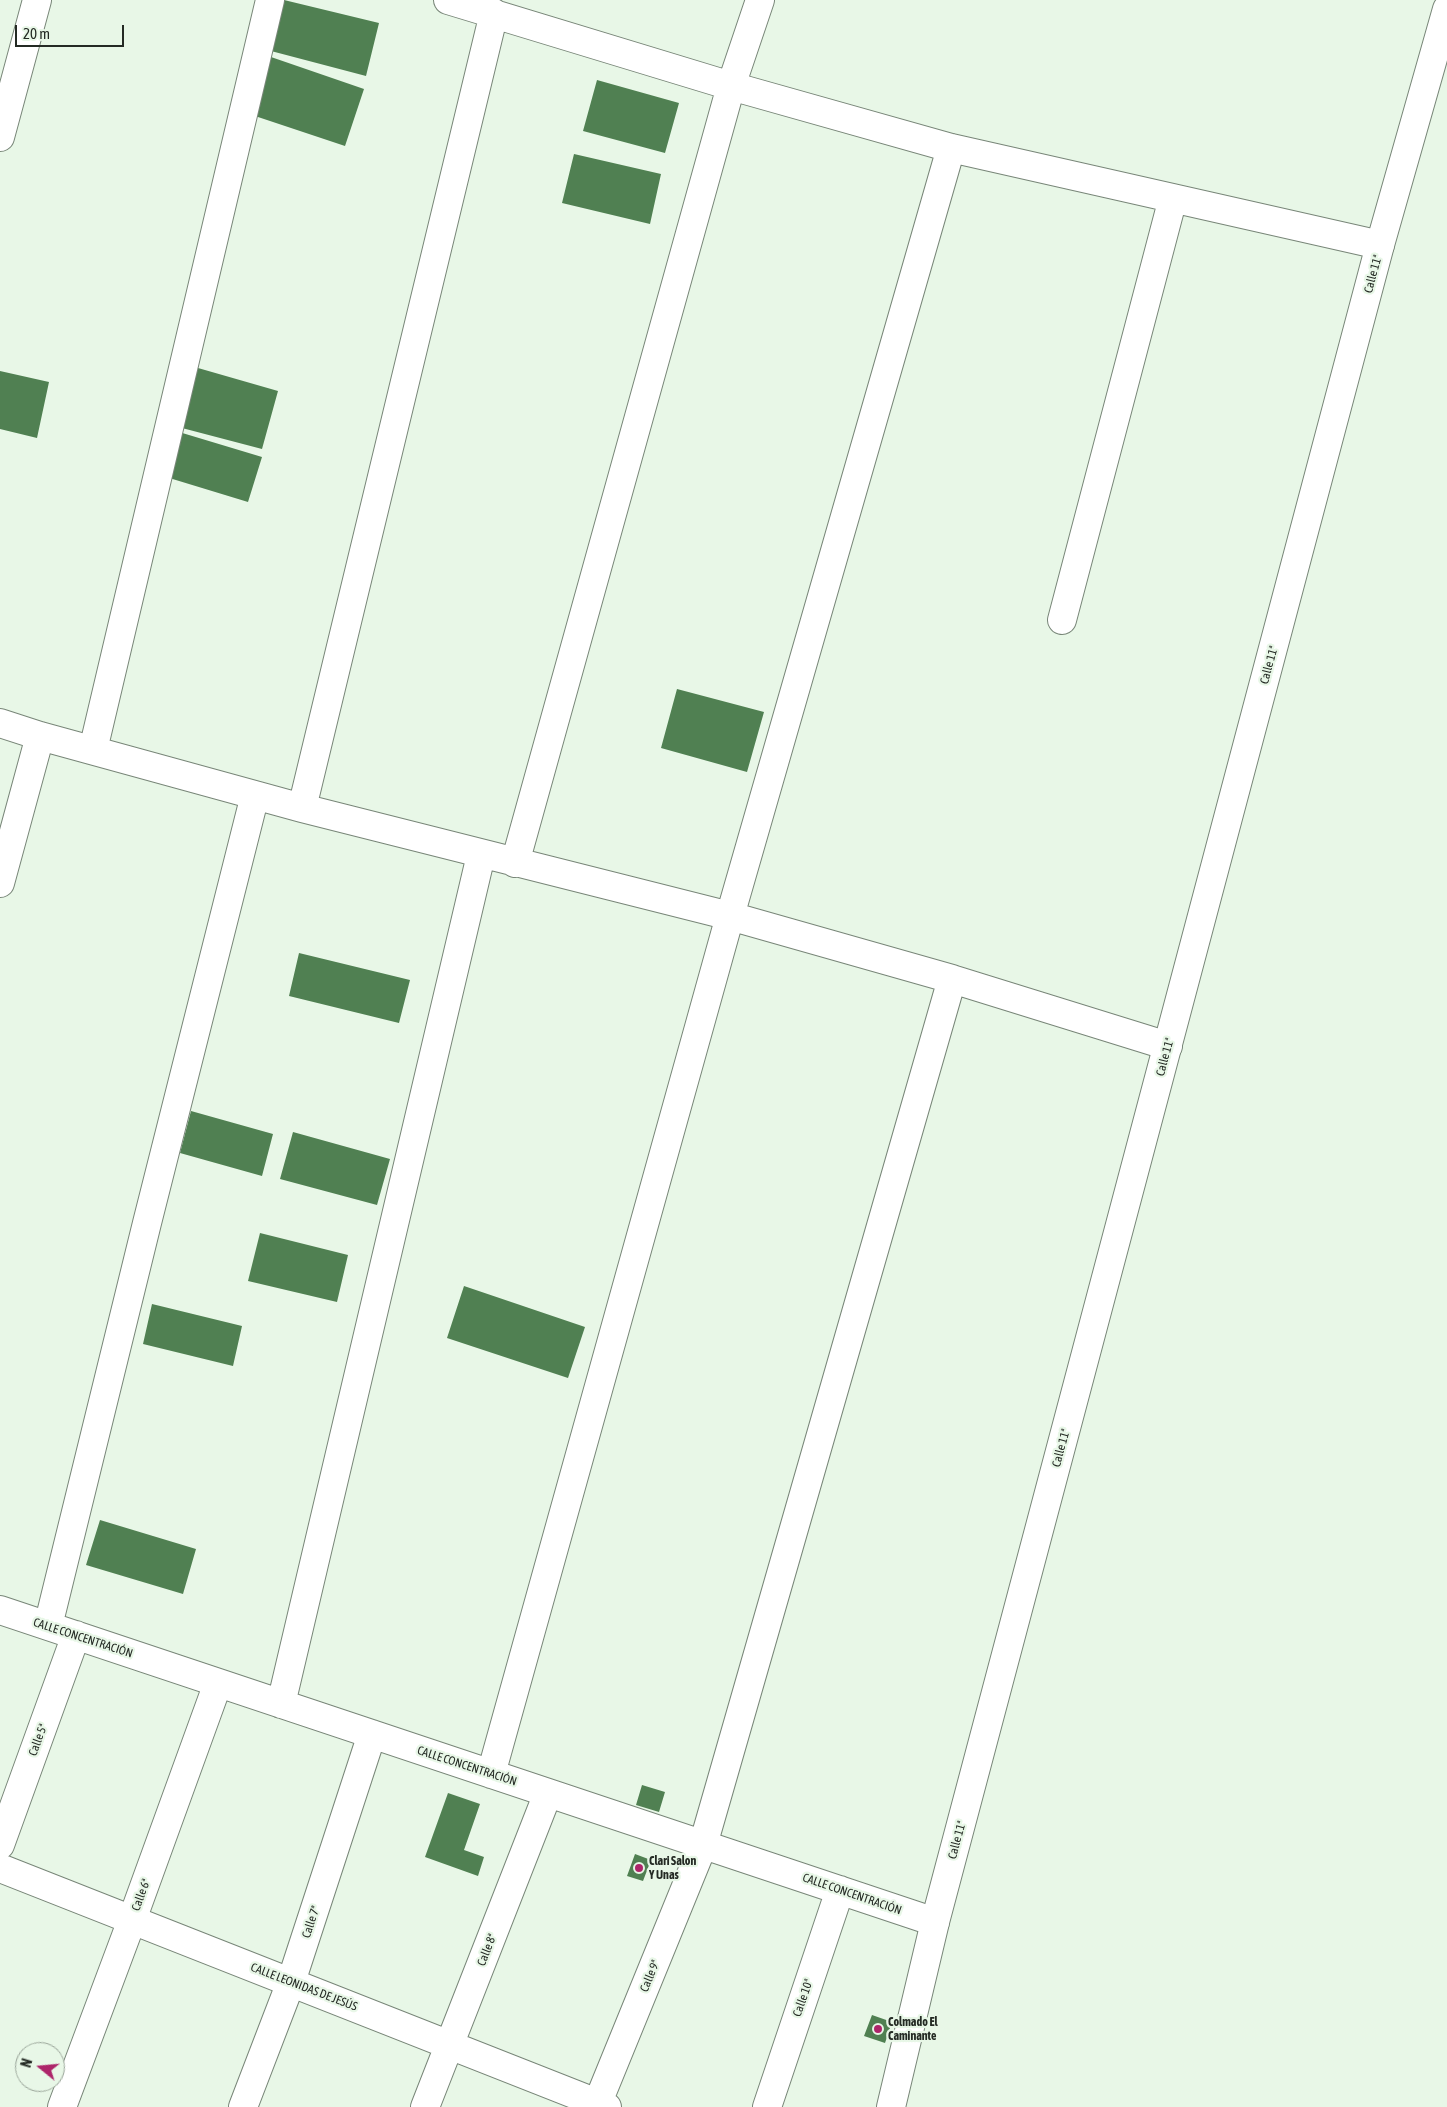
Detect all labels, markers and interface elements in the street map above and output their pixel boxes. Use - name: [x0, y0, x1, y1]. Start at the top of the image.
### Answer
- scale bar: [18, 15, 126, 47]
- text: 20 m: [23, 25, 50, 42]
- street label: Calle 11ª: [1361, 253, 1385, 295]
- street label: Calle 11ª: [1257, 644, 1281, 686]
- street label: Calle 11ª: [1153, 1036, 1177, 1078]
- street label: Calle 11ª: [1049, 1427, 1073, 1469]
- street label: CALLE CONCENTRACIÓN: [31, 1615, 135, 1661]
- street label: Calle 5ª: [26, 1722, 50, 1758]
- street label: CALLE CONCENTRACIÓN: [415, 1743, 519, 1789]
- street label: Calle 11ª: [945, 1819, 969, 1861]
- place label: Clari Salon Y Unas: [649, 1854, 696, 1882]
- marker: Clari Salon Y Unas: [633, 1862, 645, 1874]
- street label: CALLE CONCENTRACIÓN: [801, 1870, 903, 1918]
- street label: Calle 6ª: [129, 1877, 153, 1913]
- street label: Calle 7ª: [299, 1904, 323, 1940]
- street label: Calle 8ª: [474, 1932, 500, 1968]
- street label: Calle 9ª: [637, 1958, 663, 1994]
- street label: CALLE LEONIDAS DE JESÚS: [249, 1960, 359, 2014]
- street label: Calle 10ª: [790, 1977, 816, 2019]
- place label: Colmado El Caminante: [888, 2015, 938, 2043]
- marker: Colmado El Caminante: [872, 2023, 884, 2035]
- north arrow: [15, 2042, 65, 2092]
- text: N: [18, 2057, 35, 2069]

